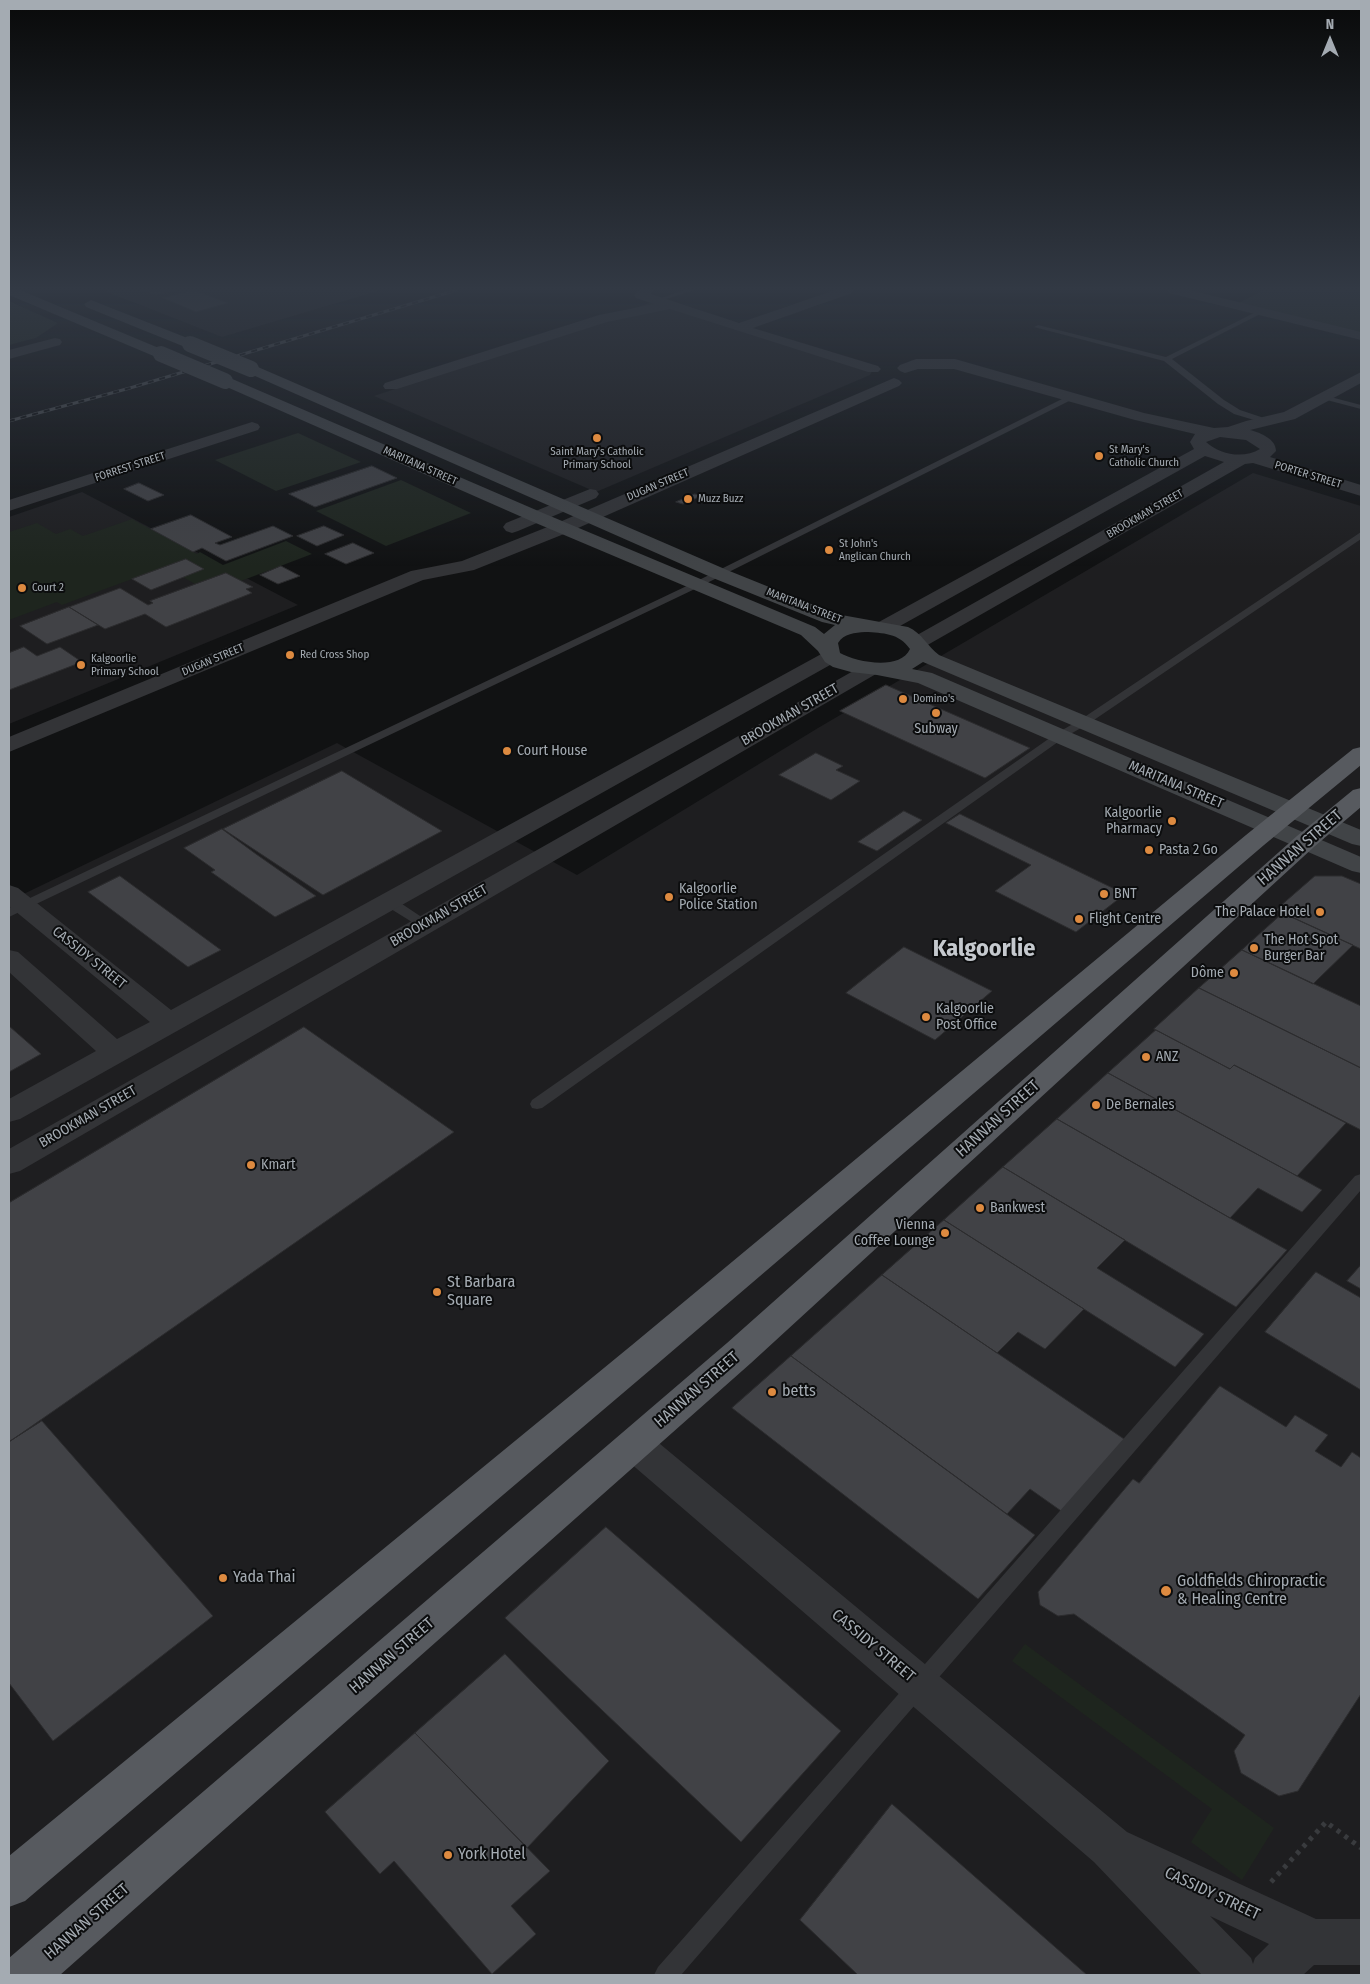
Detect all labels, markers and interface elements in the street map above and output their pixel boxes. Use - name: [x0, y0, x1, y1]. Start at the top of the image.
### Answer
- north arrow: [1305, 15, 1355, 65]
- text: N: [1326, 16, 1334, 33]
- marker: Saint Mary's Catholic Primary School: [591, 432, 603, 444]
- place label: St Mary's Catholic Church: [1109, 443, 1179, 469]
- street label: MARITANA STREET: [381, 444, 459, 488]
- place label: Saint Mary's Catholic Primary School: [550, 445, 644, 471]
- street label: FORREST STREET: [93, 449, 167, 485]
- marker: St Mary's Catholic Church: [1093, 450, 1105, 462]
- street label: PORTER STREET: [1273, 459, 1343, 491]
- street label: DUGAN STREET: [625, 466, 691, 504]
- street label: BROOKMAN STREET: [1104, 487, 1186, 541]
- place label: Muzz Buzz: [698, 492, 743, 506]
- marker: Muzz Buzz: [682, 493, 694, 505]
- place label: St John's Anglican Church: [839, 537, 911, 563]
- marker: St John's Anglican Church: [823, 544, 835, 556]
- place label: Court 2: [32, 581, 64, 595]
- marker: Court 2: [16, 582, 28, 594]
- street label: MARITANA STREET: [764, 586, 844, 626]
- street label: DUGAN STREET: [180, 641, 246, 679]
- place label: Red Cross Shop: [300, 648, 369, 662]
- marker: Red Cross Shop: [284, 649, 296, 661]
- place label: Kalgoorlie Primary School: [91, 652, 159, 678]
- marker: Kalgoorlie Primary School: [75, 659, 87, 671]
- street label: BROOKMAN STREET: [738, 680, 842, 750]
- place label: Domino's: [913, 692, 955, 706]
- marker: Domino's: [897, 693, 909, 705]
- marker: Subway: [930, 707, 942, 719]
- place label: Subway: [914, 721, 958, 737]
- place label: Court House: [517, 743, 587, 759]
- marker: Court House: [501, 745, 513, 757]
- street label: MARITANA STREET: [1126, 757, 1226, 813]
- place label: Kalgoorlie Pharmacy: [1104, 805, 1162, 838]
- street label: HANNAN STREET: [1254, 806, 1346, 890]
- marker: Kalgoorlie Pharmacy: [1166, 815, 1178, 827]
- place label: Pasta 2 Go: [1159, 842, 1218, 858]
- marker: Pasta 2 Go: [1143, 844, 1155, 856]
- street label: BROOKMAN STREET: [387, 881, 491, 951]
- place label: Kalgoorlie Police Station: [679, 881, 758, 914]
- place label: BNT: [1114, 886, 1137, 902]
- marker: BNT: [1098, 888, 1110, 900]
- marker: Kalgoorlie Police Station: [663, 891, 675, 903]
- place label: The Palace Hotel: [1215, 904, 1310, 920]
- marker: The Palace Hotel: [1314, 906, 1326, 918]
- place label: Flight Centre: [1089, 911, 1161, 927]
- marker: Flight Centre: [1073, 913, 1085, 925]
- street label: CASSIDY STREET: [49, 923, 129, 993]
- place label: The Hot Spot Burger Bar: [1264, 932, 1338, 964]
- district label: Kalgoorlie: [933, 935, 1035, 963]
- marker: The Hot Spot Burger Bar: [1248, 942, 1260, 954]
- place label: Dôme: [1191, 965, 1224, 981]
- marker: Dôme: [1228, 967, 1240, 979]
- place label: Kalgoorlie Post Office: [936, 1001, 997, 1034]
- marker: Kalgoorlie Post Office: [920, 1011, 932, 1023]
- place label: ANZ: [1156, 1049, 1178, 1065]
- marker: ANZ: [1140, 1051, 1152, 1063]
- street label: HANNAN STREET: [952, 1077, 1044, 1161]
- street label: BROOKMAN STREET: [36, 1082, 140, 1152]
- place label: De Bernales: [1106, 1097, 1174, 1113]
- marker: De Bernales: [1090, 1099, 1102, 1111]
- place label: Kmart: [261, 1157, 295, 1173]
- marker: Kmart: [245, 1159, 257, 1171]
- place label: Bankwest: [990, 1200, 1045, 1216]
- marker: Bankwest: [974, 1202, 986, 1214]
- place label: Vienna Coffee Lounge: [854, 1217, 935, 1250]
- marker: Vienna Coffee Lounge: [939, 1227, 951, 1239]
- place label: St Barbara Square: [447, 1273, 515, 1311]
- marker: St Barbara Square: [431, 1286, 443, 1298]
- street label: HANNAN STREET: [651, 1348, 743, 1432]
- place label: betts: [782, 1382, 816, 1402]
- marker: betts: [766, 1386, 778, 1398]
- place label: Yada Thai: [233, 1568, 295, 1588]
- marker: Yada Thai: [217, 1572, 229, 1584]
- place label: Goldfields Chiropractic & Healing Centre: [1177, 1572, 1325, 1610]
- marker: Goldfields Chiropractic & Healing Centre: [1159, 1584, 1173, 1598]
- street label: CASSIDY STREET: [827, 1606, 919, 1686]
- street label: HANNAN STREET: [346, 1614, 438, 1698]
- place label: York Hotel: [458, 1845, 525, 1865]
- marker: York Hotel: [442, 1849, 454, 1861]
- street label: CASSIDY STREET: [1161, 1864, 1263, 1924]
- street label: HANNAN STREET: [41, 1880, 133, 1964]

